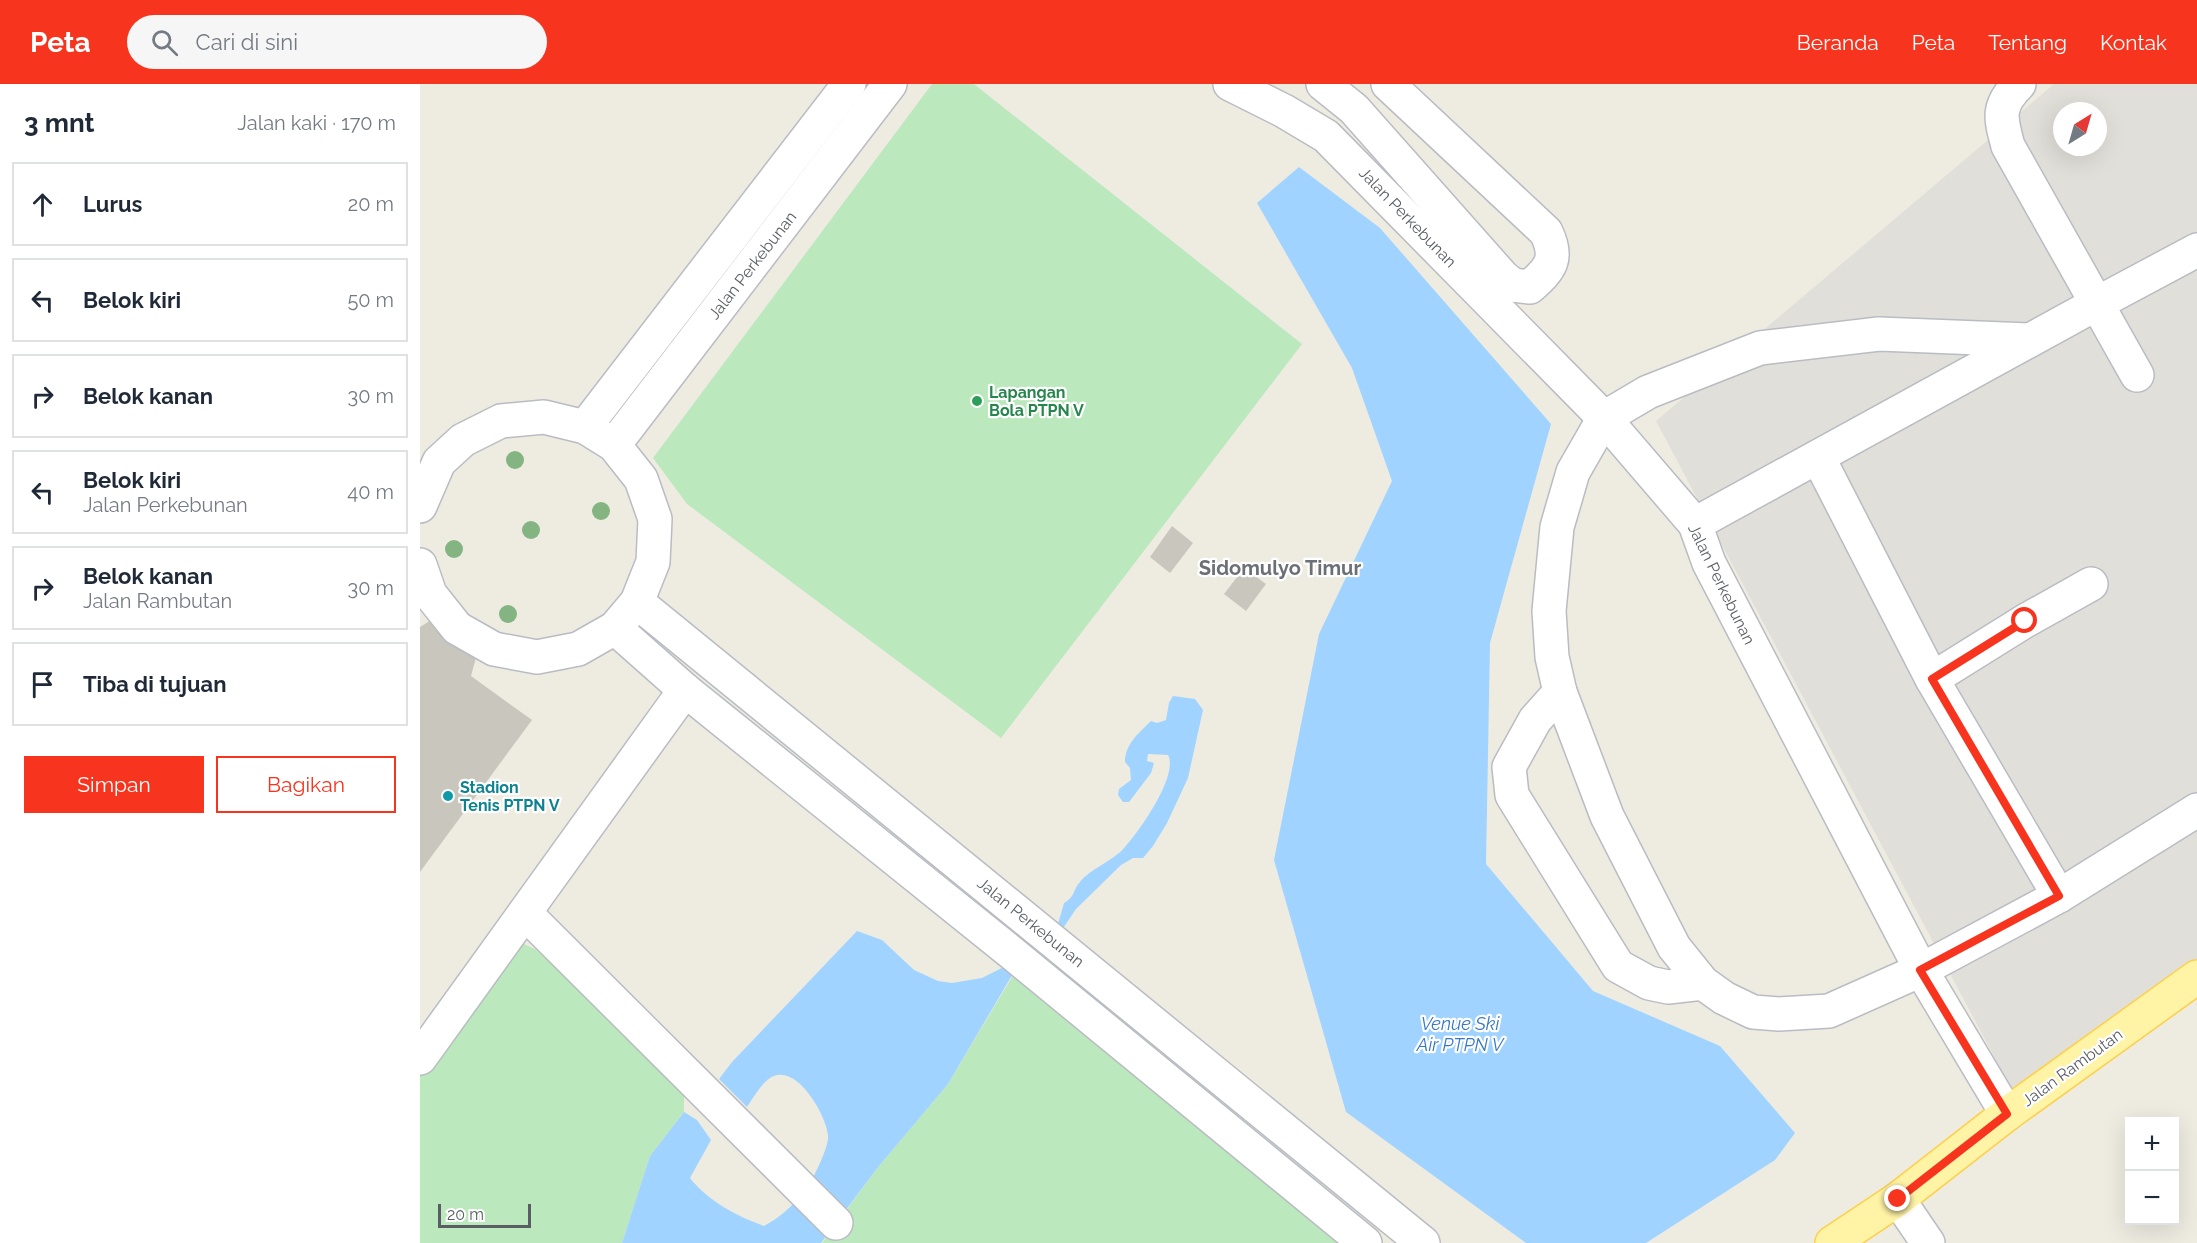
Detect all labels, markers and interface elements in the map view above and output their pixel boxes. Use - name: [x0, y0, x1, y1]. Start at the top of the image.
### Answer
- search box: [127, 15, 547, 69]
- text: Peta: [30, 26, 91, 59]
- icon: search: [148, 26, 181, 59]
- text: Cari di sini: [196, 29, 298, 55]
- text: Beranda: [1797, 30, 1879, 55]
- text: Peta: [1912, 30, 1955, 55]
- text: Tentang: [1988, 30, 2067, 55]
- text: Kontak: [2100, 30, 2167, 55]
- north arrow: [2053, 102, 2107, 156]
- text: 3 mnt: [24, 108, 95, 138]
- text: Jalan kaki · 170 m: [237, 111, 396, 135]
- street label: Jalan Perkebunan: [1355, 163, 1460, 271]
- icon: ahead: [26, 188, 59, 221]
- text: Lurus: [83, 191, 142, 217]
- text: 20 m: [348, 192, 394, 216]
- street label: Jalan Perkebunan: [704, 208, 800, 323]
- icon: left: [26, 284, 59, 317]
- text: Belok kiri: [83, 287, 181, 313]
- text: 50 m: [347, 288, 394, 312]
- icon: right: [26, 380, 59, 413]
- text: Belok kanan: [83, 383, 213, 409]
- place label: Lapangan Bola PTPN V: [989, 383, 1084, 420]
- text: 30 m: [348, 384, 394, 408]
- marker: Lapangan Bola PTPN V: [970, 394, 984, 408]
- text: Belok kiri: [83, 467, 181, 493]
- icon: left: [26, 476, 59, 509]
- text: 40 m: [347, 480, 394, 504]
- text: Jalan Perkebunan: [83, 493, 248, 517]
- street label: Jalan Perkebunan: [1684, 521, 1759, 648]
- district label: Sidomulyo Timur: [1199, 556, 1361, 580]
- text: Belok kanan: [83, 563, 213, 589]
- icon: right: [26, 572, 59, 605]
- text: 30 m: [348, 576, 394, 600]
- text: Jalan Rambutan: [83, 589, 232, 613]
- route start: [2011, 607, 2037, 633]
- icon: arrive: [26, 668, 59, 701]
- text: Tiba di tujuan: [83, 671, 226, 697]
- button: Simpan: [24, 756, 204, 813]
- button: Bagikan: [216, 756, 396, 813]
- place label: Stadion Tenis PTPN V: [460, 778, 560, 815]
- marker: Stadion Tenis PTPN V: [441, 789, 455, 803]
- street label: Jalan Perkebunan: [974, 874, 1088, 971]
- water label: Venue Ski Air PTPN V: [1416, 1013, 1505, 1055]
- street label: Jalan Rambutan: [2018, 1025, 2126, 1110]
- map controls: [2125, 1117, 2179, 1225]
- button: +: [2125, 1117, 2179, 1171]
- button: −: [2125, 1171, 2179, 1225]
- route end: [1884, 1185, 1910, 1211]
- scale bar: [438, 1201, 531, 1228]
- text: 20 m: [447, 1205, 484, 1224]

